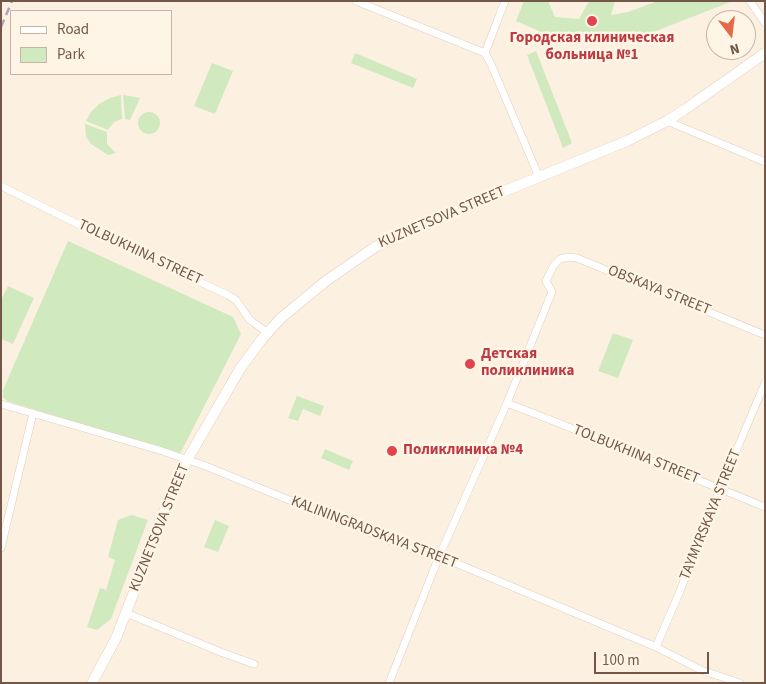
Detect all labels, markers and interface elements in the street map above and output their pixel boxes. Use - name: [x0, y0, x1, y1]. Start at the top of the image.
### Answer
- legend: [10, 10, 172, 75]
- north arrow: [706, 10, 756, 60]
- marker: Городская клиническая больница №1: [585, 14, 599, 28]
- text: Road: [57, 19, 89, 40]
- place label: Городская клиническая больница №1: [510, 30, 674, 65]
- text: N: [728, 38, 742, 59]
- text: Park: [57, 44, 85, 65]
- street label: KUZNETSOVA STREET: [376, 183, 508, 253]
- street label: TOLBUKHINA STREET: [75, 216, 205, 290]
- street label: OBSKAYA STREET: [605, 262, 713, 320]
- place label: Детская поликлиника: [481, 346, 574, 381]
- marker: Детская поликлиника: [463, 357, 477, 371]
- street label: TOLBUKHINA STREET: [570, 421, 702, 489]
- place label: Поликлиника №4: [403, 442, 523, 460]
- marker: Поликлиника №4: [385, 444, 399, 458]
- street label: TAYMYRSKAYA STREET: [677, 447, 745, 583]
- street label: KUZNETSOVA STREET: [126, 462, 194, 594]
- street label: KALININGRADSKAYA STREET: [288, 493, 460, 573]
- scale bar: [596, 642, 711, 674]
- text: 100 m: [602, 650, 640, 671]

